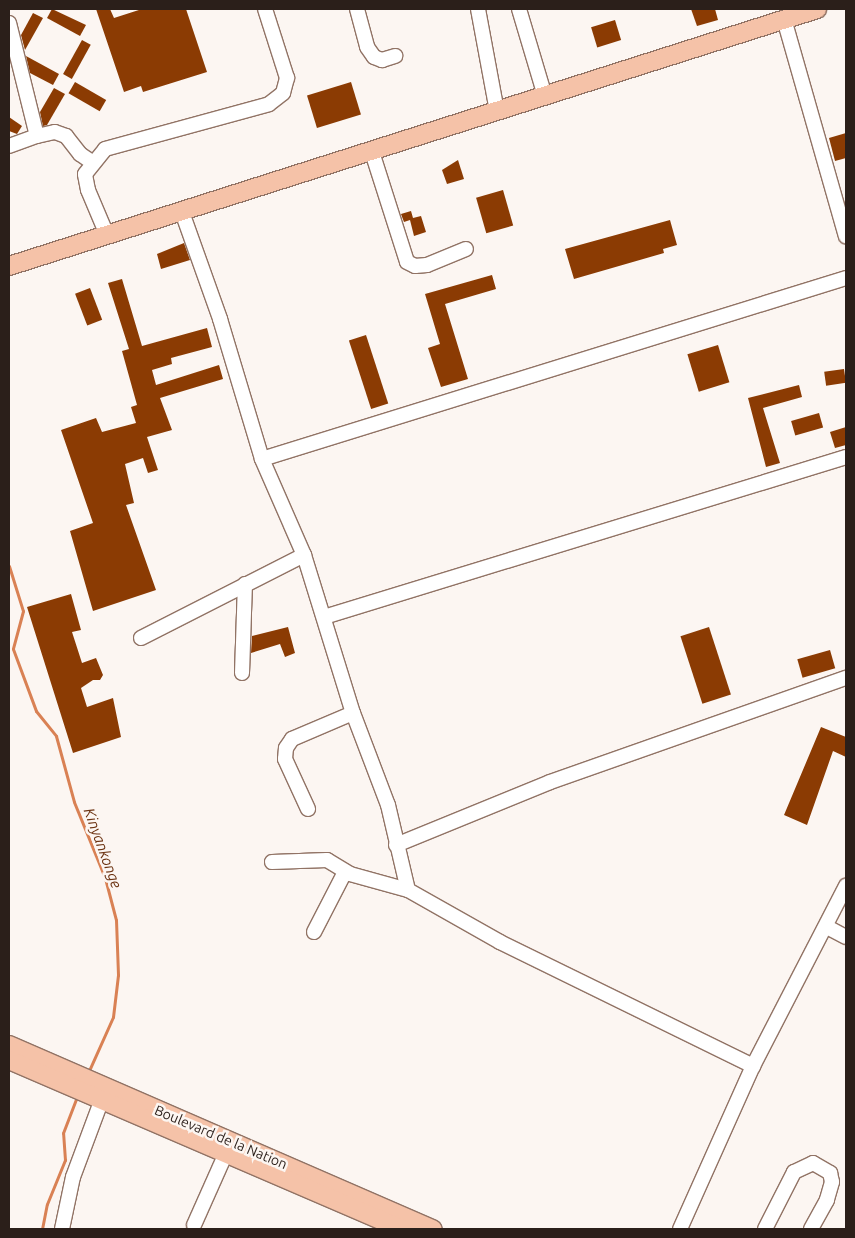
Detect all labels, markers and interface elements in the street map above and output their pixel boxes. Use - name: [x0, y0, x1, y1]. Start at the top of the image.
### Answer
- water label: Kinyankonge: [80, 805, 126, 891]
- street label: Boulevard de la Nation: [152, 1101, 290, 1173]

